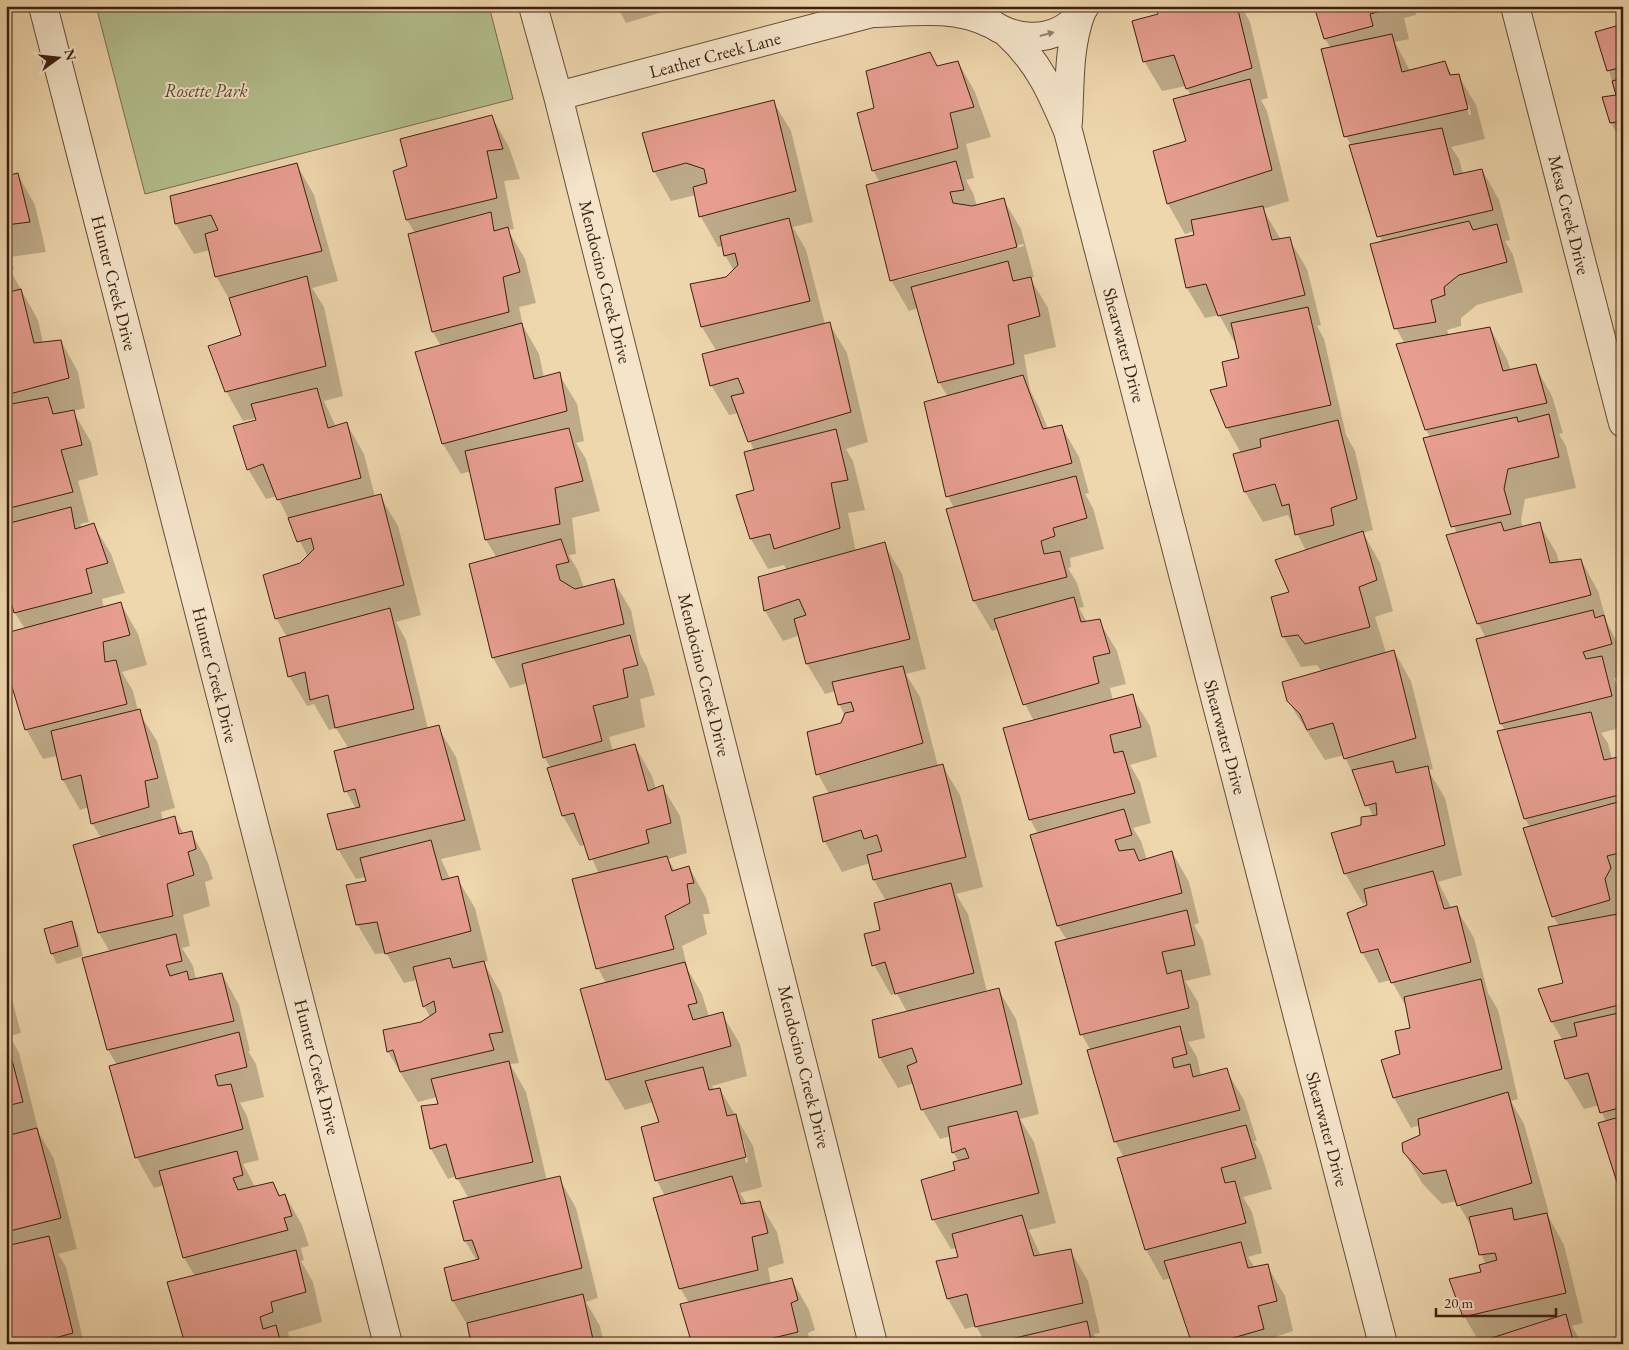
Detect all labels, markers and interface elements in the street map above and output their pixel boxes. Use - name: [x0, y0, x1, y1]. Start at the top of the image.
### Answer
- street label: Leather Creek Lane: [647, 26, 783, 83]
- one-way arrow: [1039, 30, 1054, 38]
- north arrow: [32, 32, 82, 82]
- text: N: [60, 47, 81, 63]
- park label: Rosette Park: [164, 79, 248, 102]
- street label: Mesa Creek Drive: [1543, 153, 1595, 277]
- street label: Mendocino Creek Drive: [574, 198, 637, 366]
- street label: Hunter Creek Drive: [87, 213, 142, 353]
- street label: Shearwater Drive: [1098, 285, 1151, 405]
- street label: Mendocino Creek Drive: [673, 591, 736, 759]
- street label: Hunter Creek Drive: [188, 605, 243, 745]
- street label: Shearwater Drive: [1199, 677, 1252, 797]
- street label: Mendocino Creek Drive: [773, 983, 836, 1151]
- street label: Hunter Creek Drive: [290, 997, 345, 1137]
- street label: Shearwater Drive: [1301, 1069, 1354, 1189]
- scale bar: [1436, 1285, 1556, 1317]
- text: 20 m: [1444, 1293, 1473, 1312]

